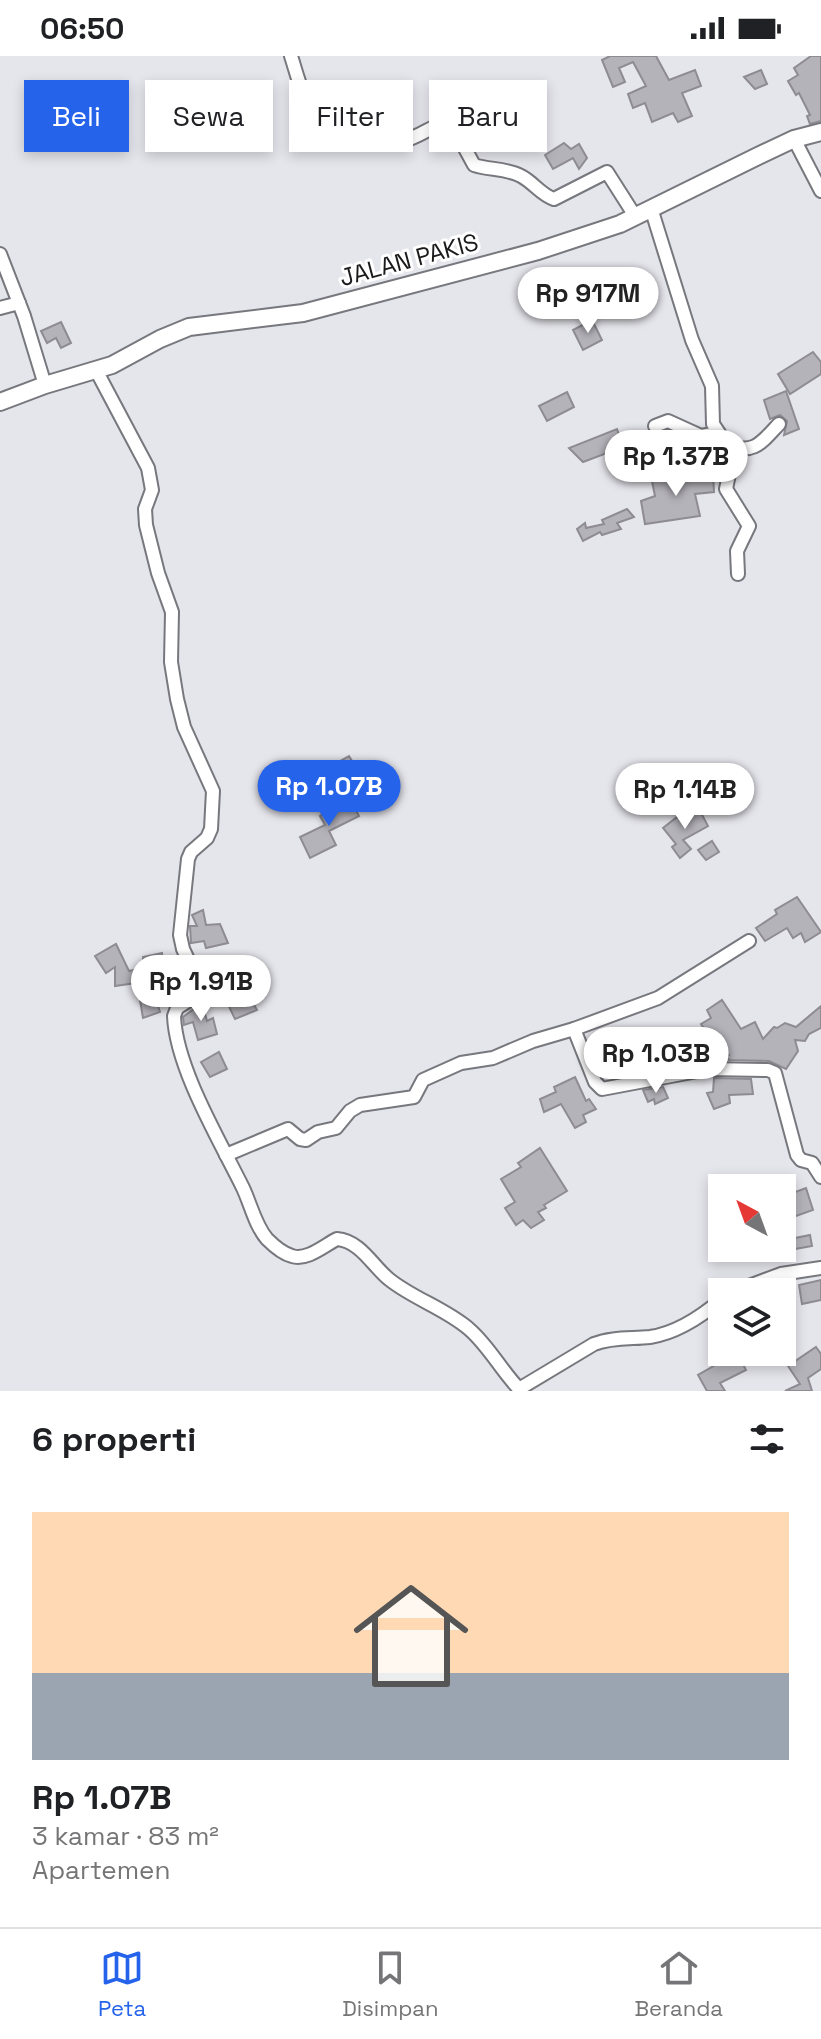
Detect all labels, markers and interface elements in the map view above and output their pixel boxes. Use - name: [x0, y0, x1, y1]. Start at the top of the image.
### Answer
- text: 06:50: [40, 9, 124, 48]
- chip: Beli: [24, 80, 129, 152]
- chip: Sewa: [145, 80, 273, 152]
- chip: Filter: [289, 80, 413, 152]
- chip: Baru: [429, 80, 547, 152]
- street label: JALAN PAKIS: [336, 226, 482, 293]
- pin: Rp 917M: [514, 267, 662, 335]
- text: Rp 917M: [536, 276, 640, 310]
- pin: Rp 1.37B: [593, 430, 759, 498]
- text: Rp 1.37B: [623, 439, 729, 473]
- pin: Rp 1.07B: [246, 760, 412, 828]
- pin: Rp 1.14B: [602, 763, 768, 831]
- text: Rp 1.07B: [276, 769, 382, 803]
- text: Rp 1.14B: [633, 772, 737, 806]
- pin: Rp 1.91B: [118, 955, 284, 1023]
- text: Rp 1.91B: [149, 964, 253, 998]
- pin: Rp 1.03B: [573, 1027, 739, 1095]
- text: Rp 1.03B: [602, 1036, 710, 1070]
- north arrow: [708, 1174, 796, 1262]
- map controls: [708, 1174, 796, 1366]
- button: layers: [708, 1278, 796, 1366]
- icon: filters: [745, 1417, 789, 1461]
- text: 6 properti: [32, 1418, 196, 1461]
- icon: home: [339, 1564, 483, 1708]
- text: Rp 1.07B: [32, 1776, 172, 1819]
- text: 3 kamar · 83 m²: [32, 1819, 219, 1853]
- text: Apartemen: [32, 1853, 170, 1887]
- tab: Peta: [98, 1946, 146, 2022]
- tab: Disimpan: [342, 1946, 438, 2022]
- tab: Beranda: [635, 1946, 723, 2022]

